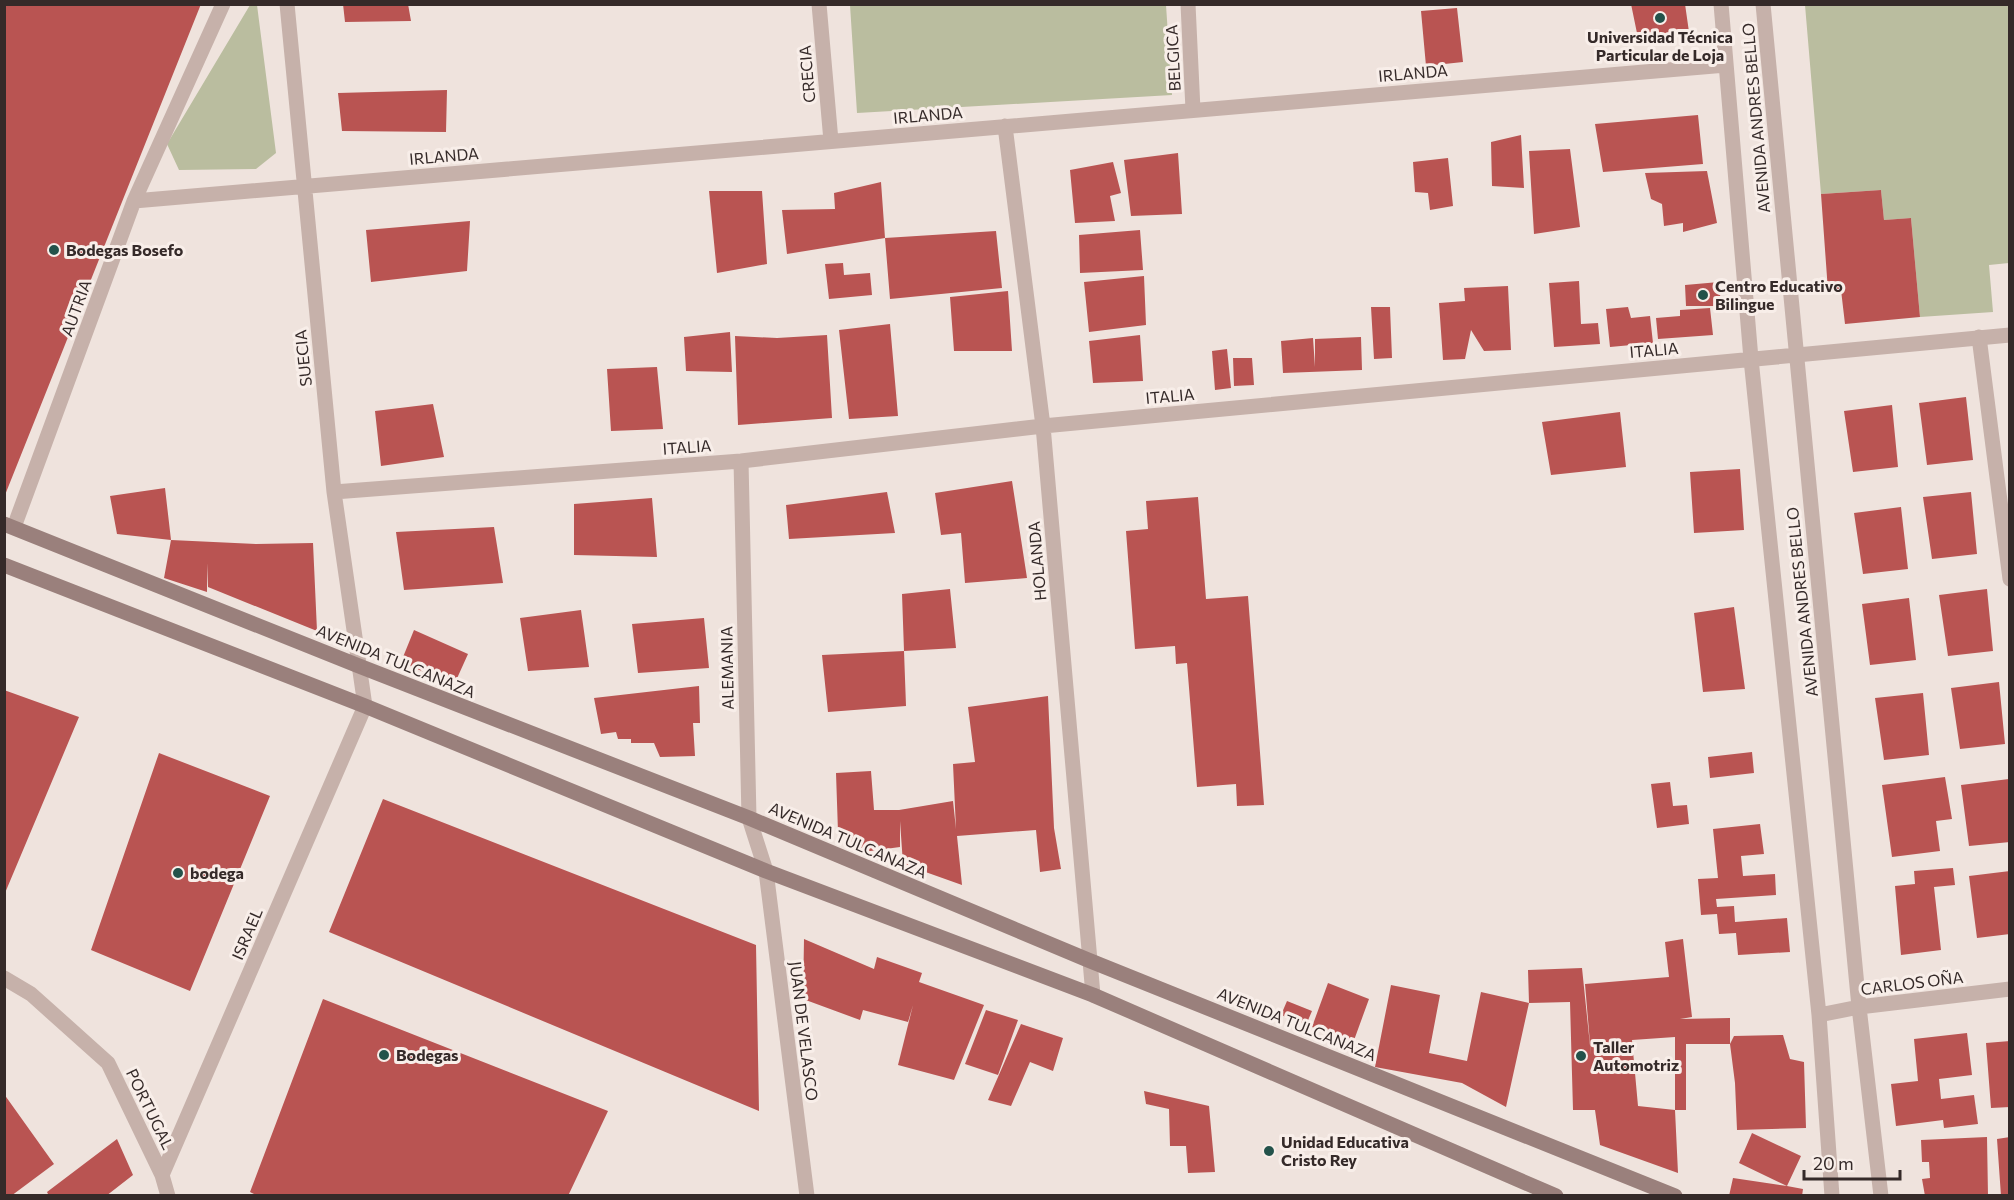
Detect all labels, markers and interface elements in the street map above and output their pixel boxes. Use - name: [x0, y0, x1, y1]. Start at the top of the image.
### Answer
- marker: Universidad Técnica Particular de Loja: [1653, 11, 1667, 25]
- street label: AVENIDA ANDRES BELLO: [1738, 22, 1773, 214]
- street label: BELGICA: [1161, 24, 1184, 92]
- place label: Universidad Técnica Particular de Loja: [1587, 27, 1733, 64]
- street label: CRECIA: [795, 44, 818, 104]
- street label: IRLANDA: [1377, 60, 1449, 85]
- street label: IRLANDA: [892, 102, 964, 127]
- street label: IRLANDA: [408, 143, 480, 168]
- place label: Bodegas Bosefo: [66, 240, 184, 259]
- marker: Bodegas Bosefo: [47, 243, 61, 257]
- place label: Centro Educativo Bilingue: [1715, 276, 1843, 313]
- street label: AUTRIA: [57, 277, 95, 339]
- marker: Centro Educativo Bilingue: [1696, 288, 1710, 302]
- street label: SUECIA: [290, 329, 315, 387]
- street label: ITALIA: [1629, 338, 1679, 361]
- street label: ITALIA: [1145, 384, 1195, 407]
- street label: ITALIA: [662, 435, 712, 458]
- street label: AVENIDA ANDRES BELLO: [1782, 506, 1821, 698]
- street label: HOLANDA: [1024, 521, 1049, 602]
- street label: AVENIDA TULCANAZA: [314, 620, 479, 701]
- street label: ALEMANIA: [716, 626, 737, 710]
- street label: AVENIDA TULCANAZA: [766, 798, 930, 881]
- place label: bodega: [190, 863, 244, 882]
- marker: bodega: [171, 866, 185, 880]
- street label: ISRAEL: [227, 905, 266, 962]
- street label: JUAN DE VELASCO: [787, 960, 822, 1102]
- street label: CARLOS OÑA: [1860, 967, 1964, 998]
- street label: AVENIDA TULCANAZA: [1215, 983, 1380, 1064]
- place label: Taller Automotriz: [1593, 1037, 1679, 1074]
- place label: Bodegas: [396, 1045, 459, 1064]
- marker: Bodegas: [377, 1048, 391, 1062]
- marker: Taller Automotriz: [1574, 1049, 1588, 1063]
- street label: PORTUGAL: [123, 1065, 178, 1152]
- place label: Unidad Educativa Cristo Rey: [1281, 1132, 1409, 1169]
- scale bar: [1804, 1143, 1900, 1181]
- marker: Unidad Educativa Cristo Rey: [1262, 1144, 1276, 1158]
- text: 20 m: [1813, 1152, 1854, 1174]

